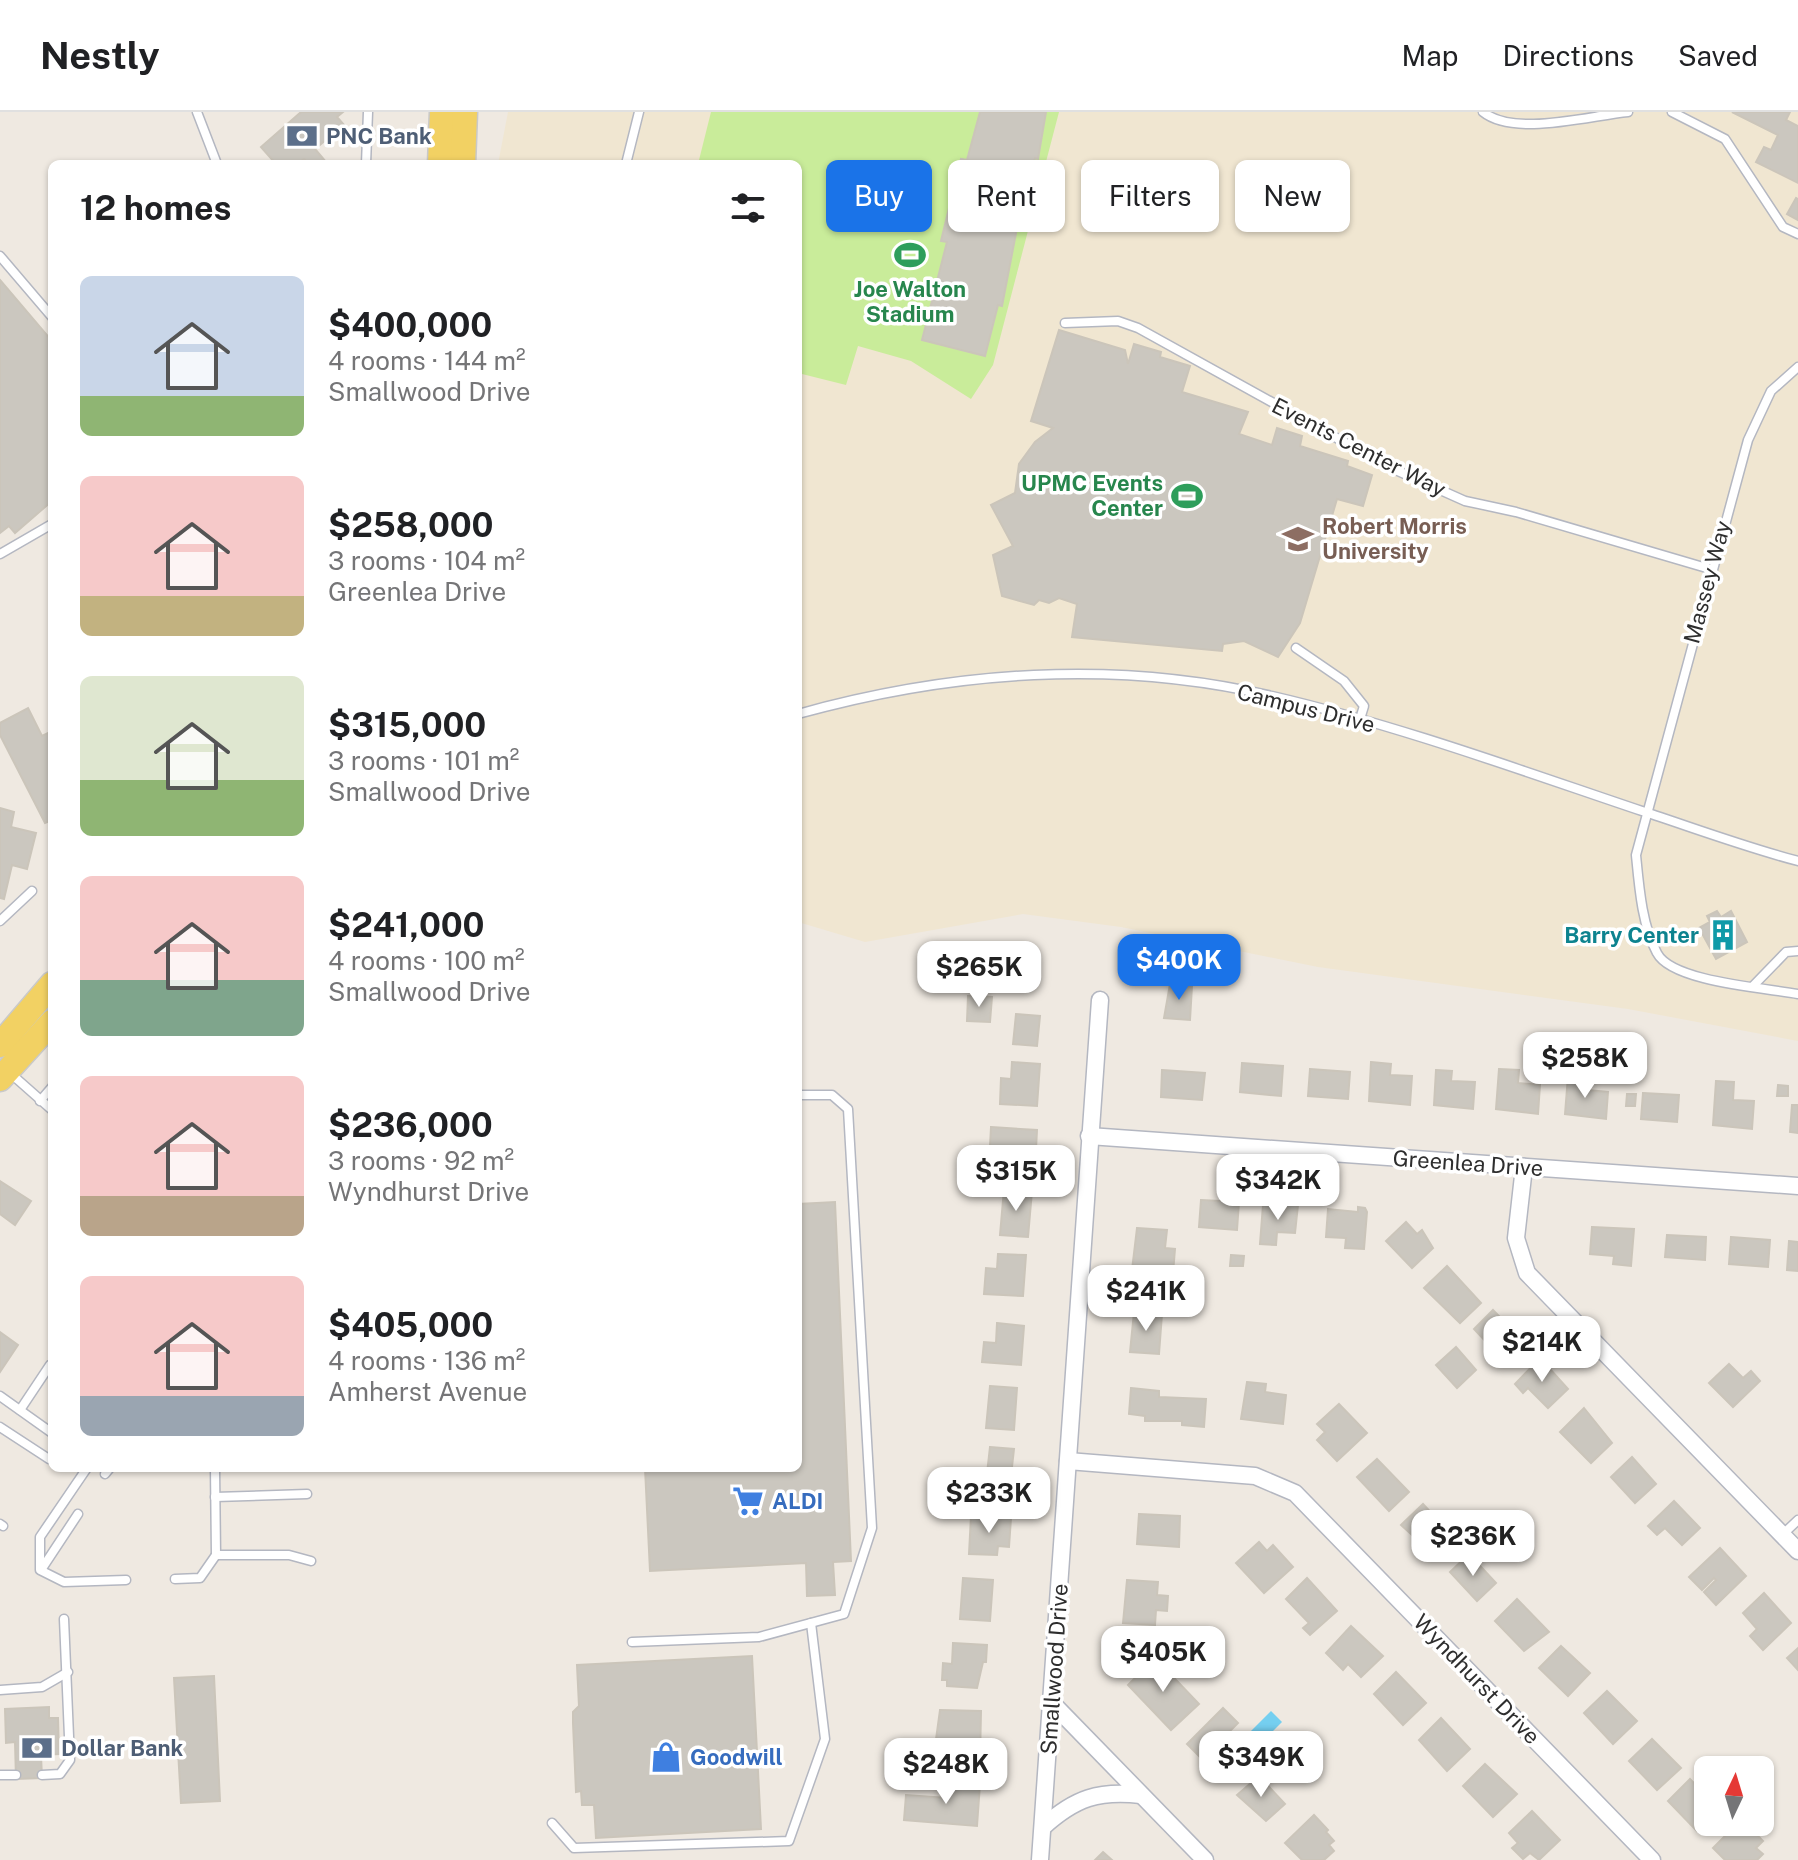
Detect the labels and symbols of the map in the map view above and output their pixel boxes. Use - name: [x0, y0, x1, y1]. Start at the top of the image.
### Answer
- bank icon: PNC Bank: [285, 119, 319, 153]
- place label: PNC Bank: [326, 123, 432, 149]
- sports icon: Joe Walton Stadium: [893, 238, 927, 272]
- place label: Joe Walton Stadium: [854, 276, 966, 327]
- street label: Events Center Way: [1268, 392, 1450, 502]
- place label: UPMC Events Center: [1021, 470, 1163, 521]
- sports icon: UPMC Events Center: [1170, 479, 1204, 513]
- place label: Robert Morris University: [1322, 513, 1467, 564]
- street label: Massey Way: [1678, 518, 1736, 646]
- school or university icon: Robert Morris University: [1281, 522, 1315, 556]
- street label: Campus Drive: [1234, 678, 1378, 738]
- building icon: Barry Center: [1706, 918, 1740, 952]
- place label: Barry Center: [1564, 922, 1699, 948]
- pin: $400K: [1123, 934, 1235, 1002]
- pin: $265K: [923, 941, 1035, 1009]
- pin: $258K: [1529, 1032, 1641, 1100]
- pin: $315K: [960, 1145, 1072, 1213]
- street label: Greenlea Drive: [1392, 1145, 1544, 1181]
- pin: $342K: [1222, 1154, 1334, 1222]
- pin: $241K: [1090, 1265, 1202, 1333]
- pin: $214K: [1486, 1316, 1598, 1384]
- pin: $233K: [933, 1467, 1045, 1535]
- supermarket icon: ALDI: [731, 1484, 765, 1518]
- place label: ALDI: [772, 1488, 823, 1514]
- pin: $236K: [1417, 1510, 1529, 1578]
- street label: Smallwood Drive: [1035, 1583, 1073, 1755]
- street label: Wyndhurst Drive: [1409, 1609, 1545, 1749]
- pin: $405K: [1107, 1626, 1219, 1694]
- bank icon: Dollar Bank: [20, 1731, 54, 1765]
- pin: $349K: [1205, 1731, 1317, 1799]
- place label: Dollar Bank: [61, 1735, 184, 1761]
- pin: $248K: [890, 1738, 1002, 1806]
- shop icon: Goodwill: [649, 1740, 683, 1774]
- place label: Goodwill: [690, 1744, 783, 1770]
- north arrow: [1694, 1756, 1774, 1836]

